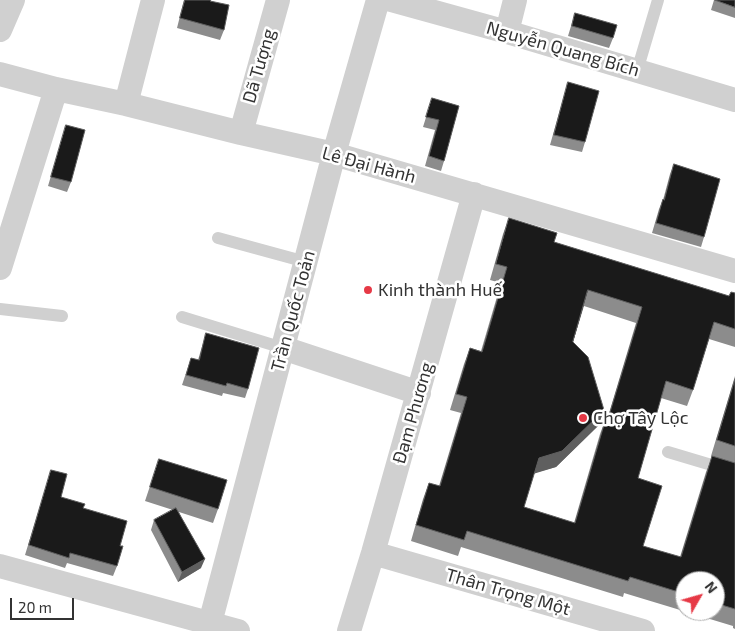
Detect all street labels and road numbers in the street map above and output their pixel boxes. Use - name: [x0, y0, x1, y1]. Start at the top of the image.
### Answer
- street label: Nguyễn Quang Bích: [484, 17, 642, 81]
- street label: Dã Tượng: [238, 26, 280, 106]
- street label: Lê Đại Hành: [320, 142, 418, 188]
- street label: Trần Quốc Toản: [266, 248, 320, 374]
- street label: Đạm Phương: [388, 360, 438, 466]
- street label: Thân Trọng Một: [443, 564, 573, 620]

